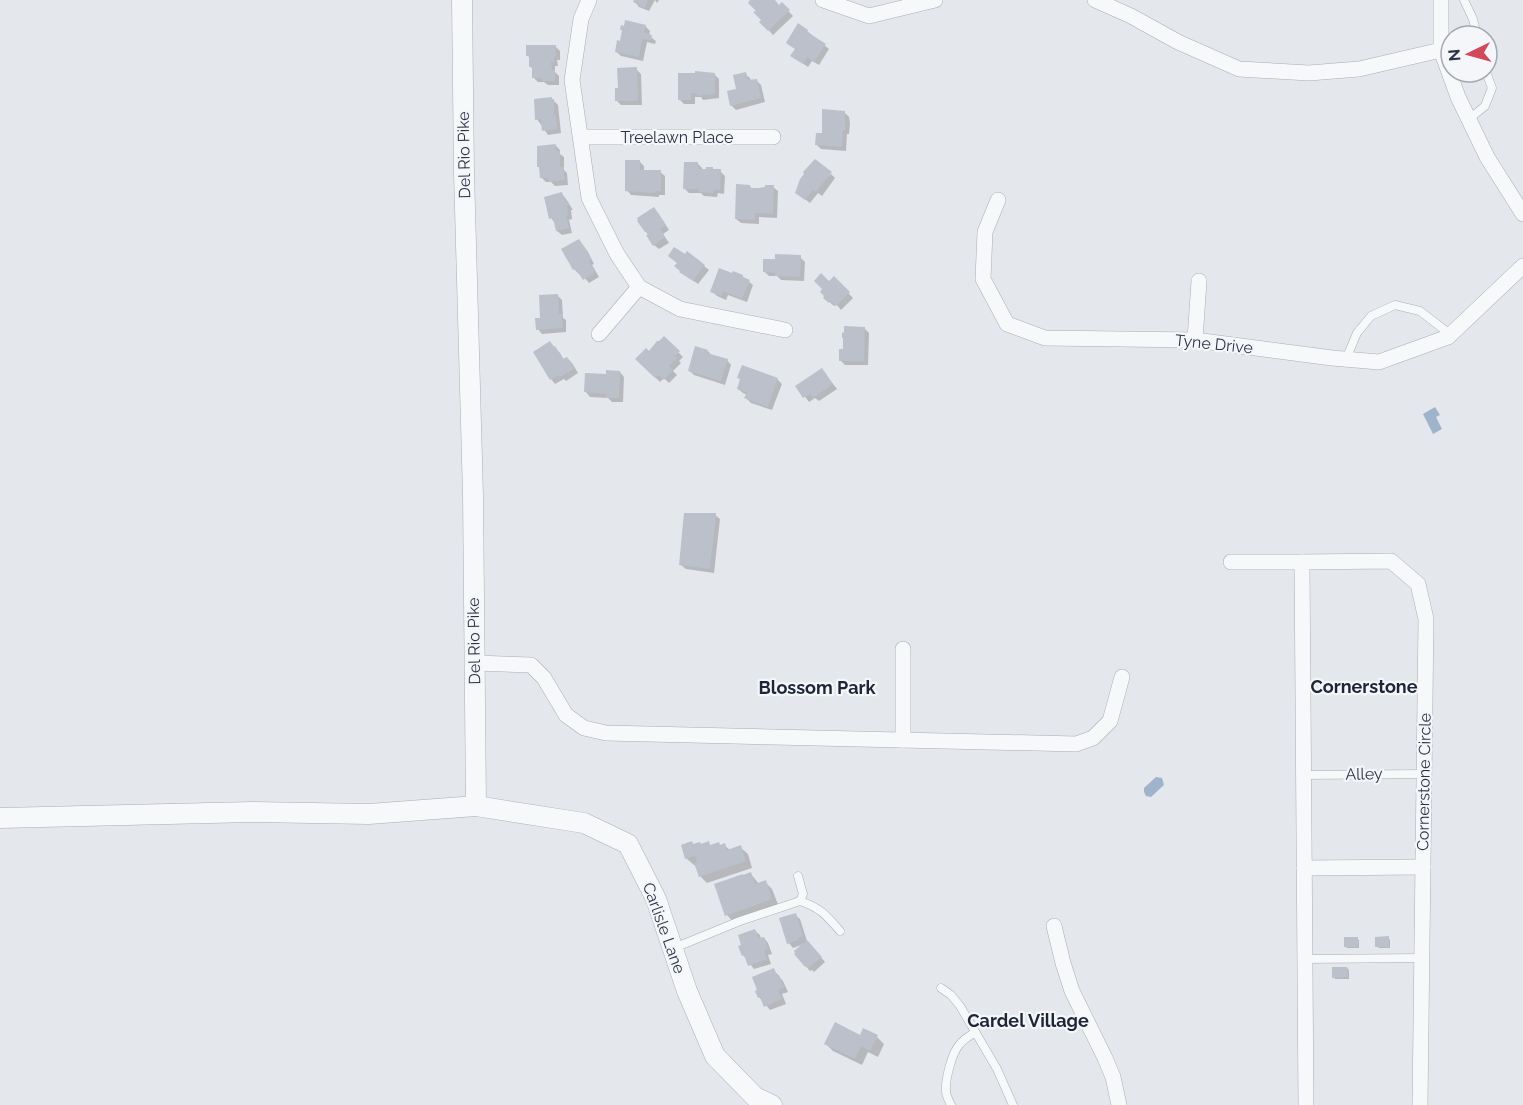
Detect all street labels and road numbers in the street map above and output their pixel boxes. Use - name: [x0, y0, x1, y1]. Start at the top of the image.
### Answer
- street label: Del Rio Pike: [454, 111, 474, 199]
- street label: Treelawn Place: [621, 128, 733, 147]
- street label: Tyne Drive: [1174, 330, 1254, 358]
- street label: Del Rio Pike: [464, 597, 484, 685]
- street label: Cornerstone Circle: [1413, 713, 1435, 851]
- street label: Alley: [1345, 764, 1383, 784]
- street label: Carlisle Lane: [639, 880, 689, 976]

